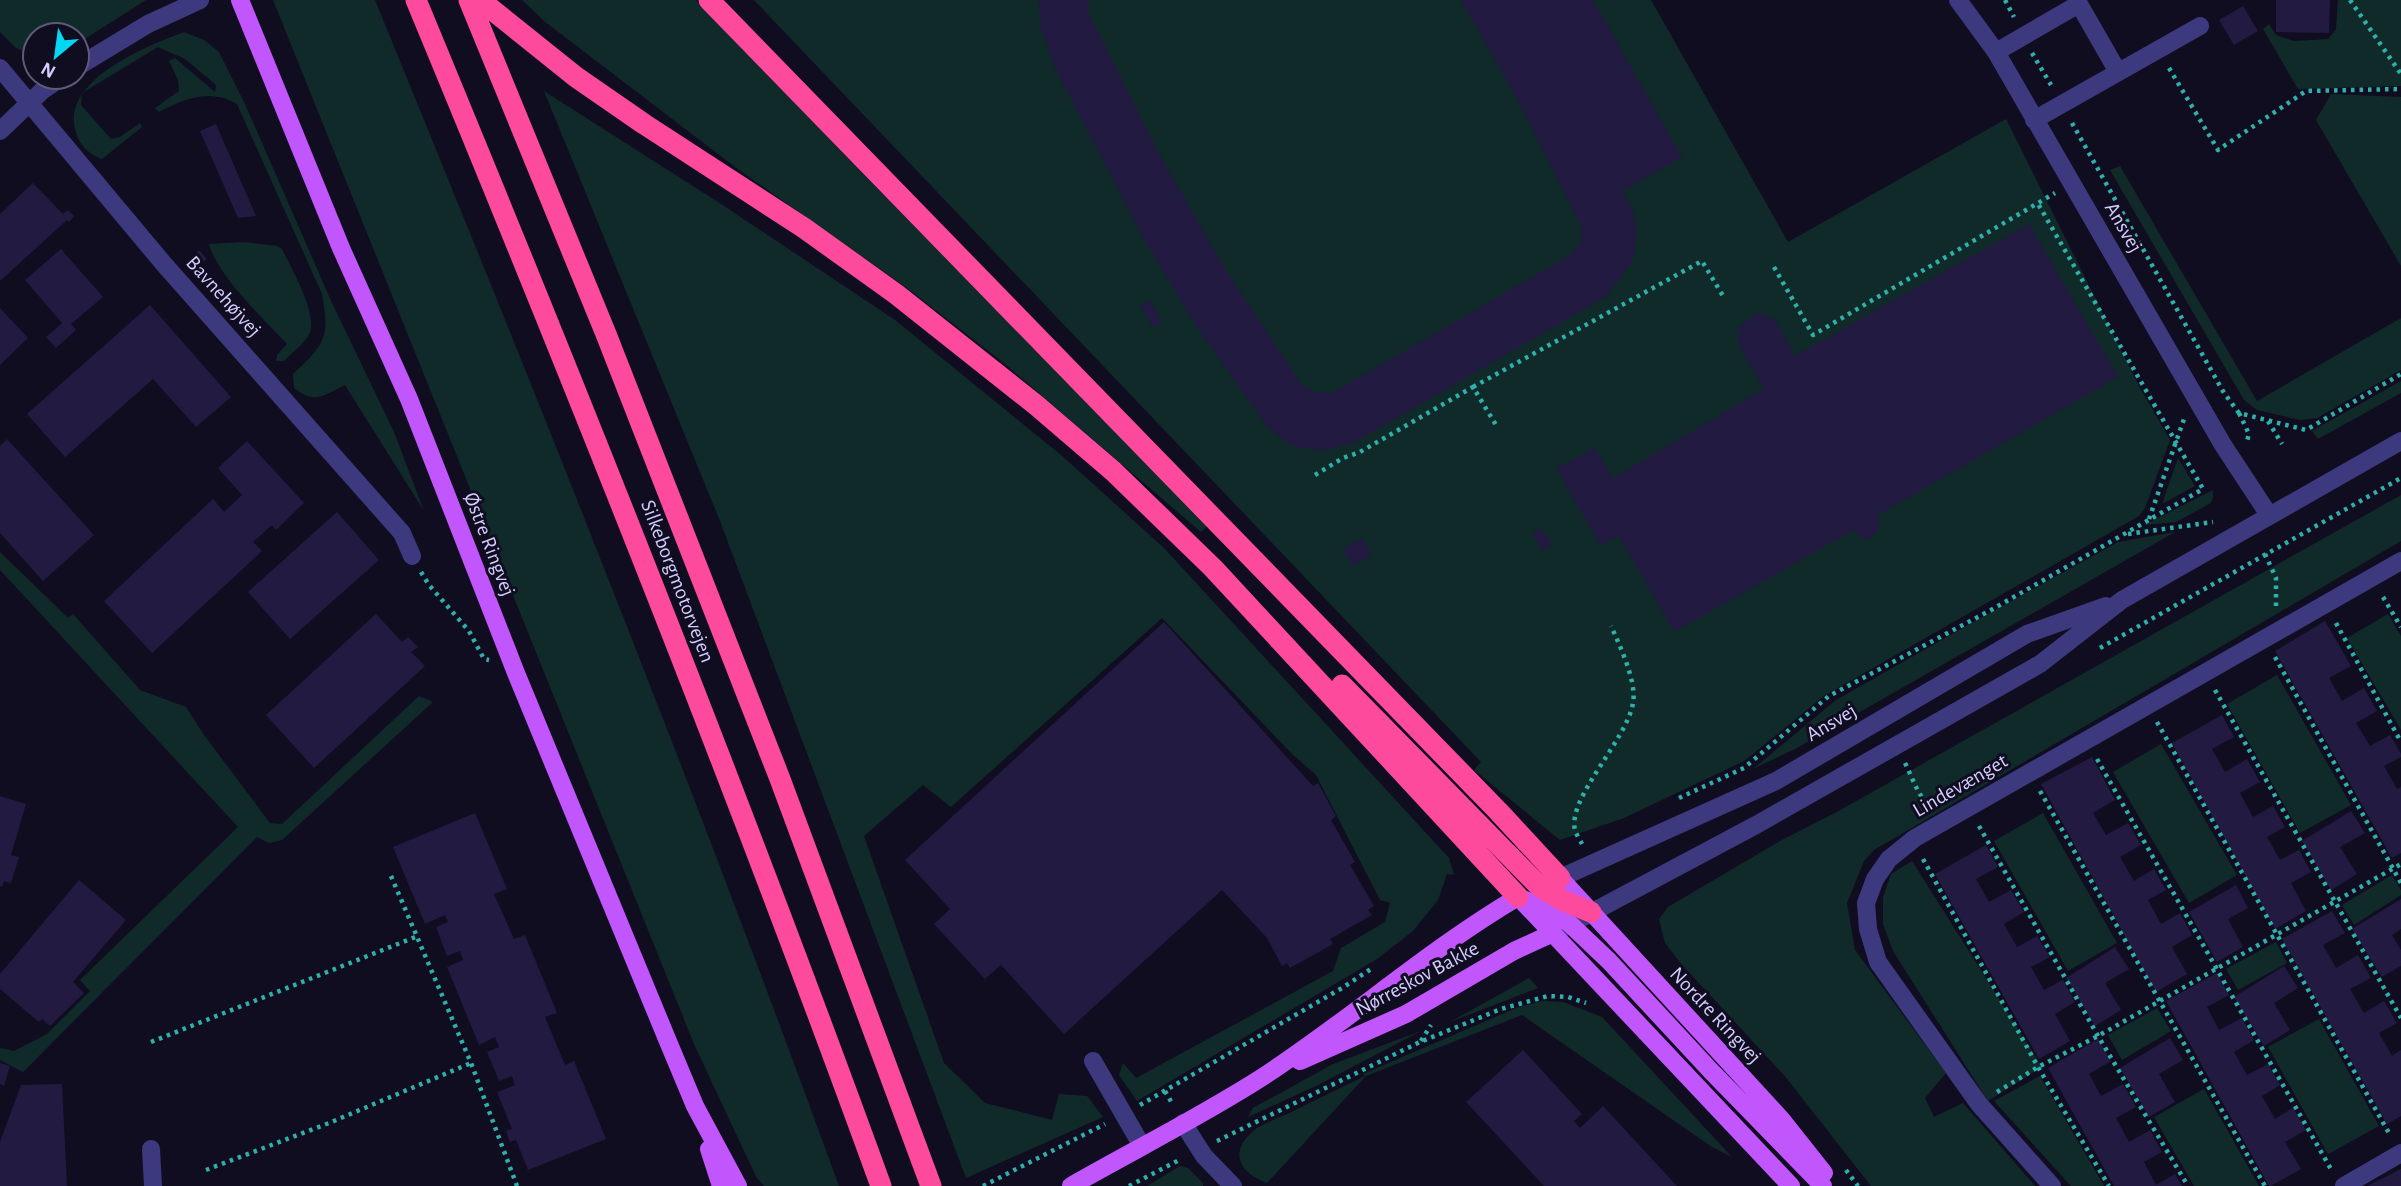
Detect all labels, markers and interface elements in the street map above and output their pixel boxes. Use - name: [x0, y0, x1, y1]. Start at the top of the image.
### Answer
- north arrow: [21, 21, 91, 91]
- text: N: [38, 58, 59, 81]
- street label: Ansvej: [2101, 198, 2146, 256]
- street label: Bavnehøjvej: [182, 252, 265, 341]
- street label: Østre Ringvej: [460, 489, 519, 599]
- street label: Silkeborgmotorvejen: [637, 497, 718, 665]
- street label: Ansvej: [1802, 700, 1860, 745]
- street label: Lindevænget: [1909, 750, 2011, 821]
- street label: Nørreskov Bakke: [1352, 937, 1482, 1020]
- street label: Nordre Ringvej: [1666, 963, 1765, 1068]

